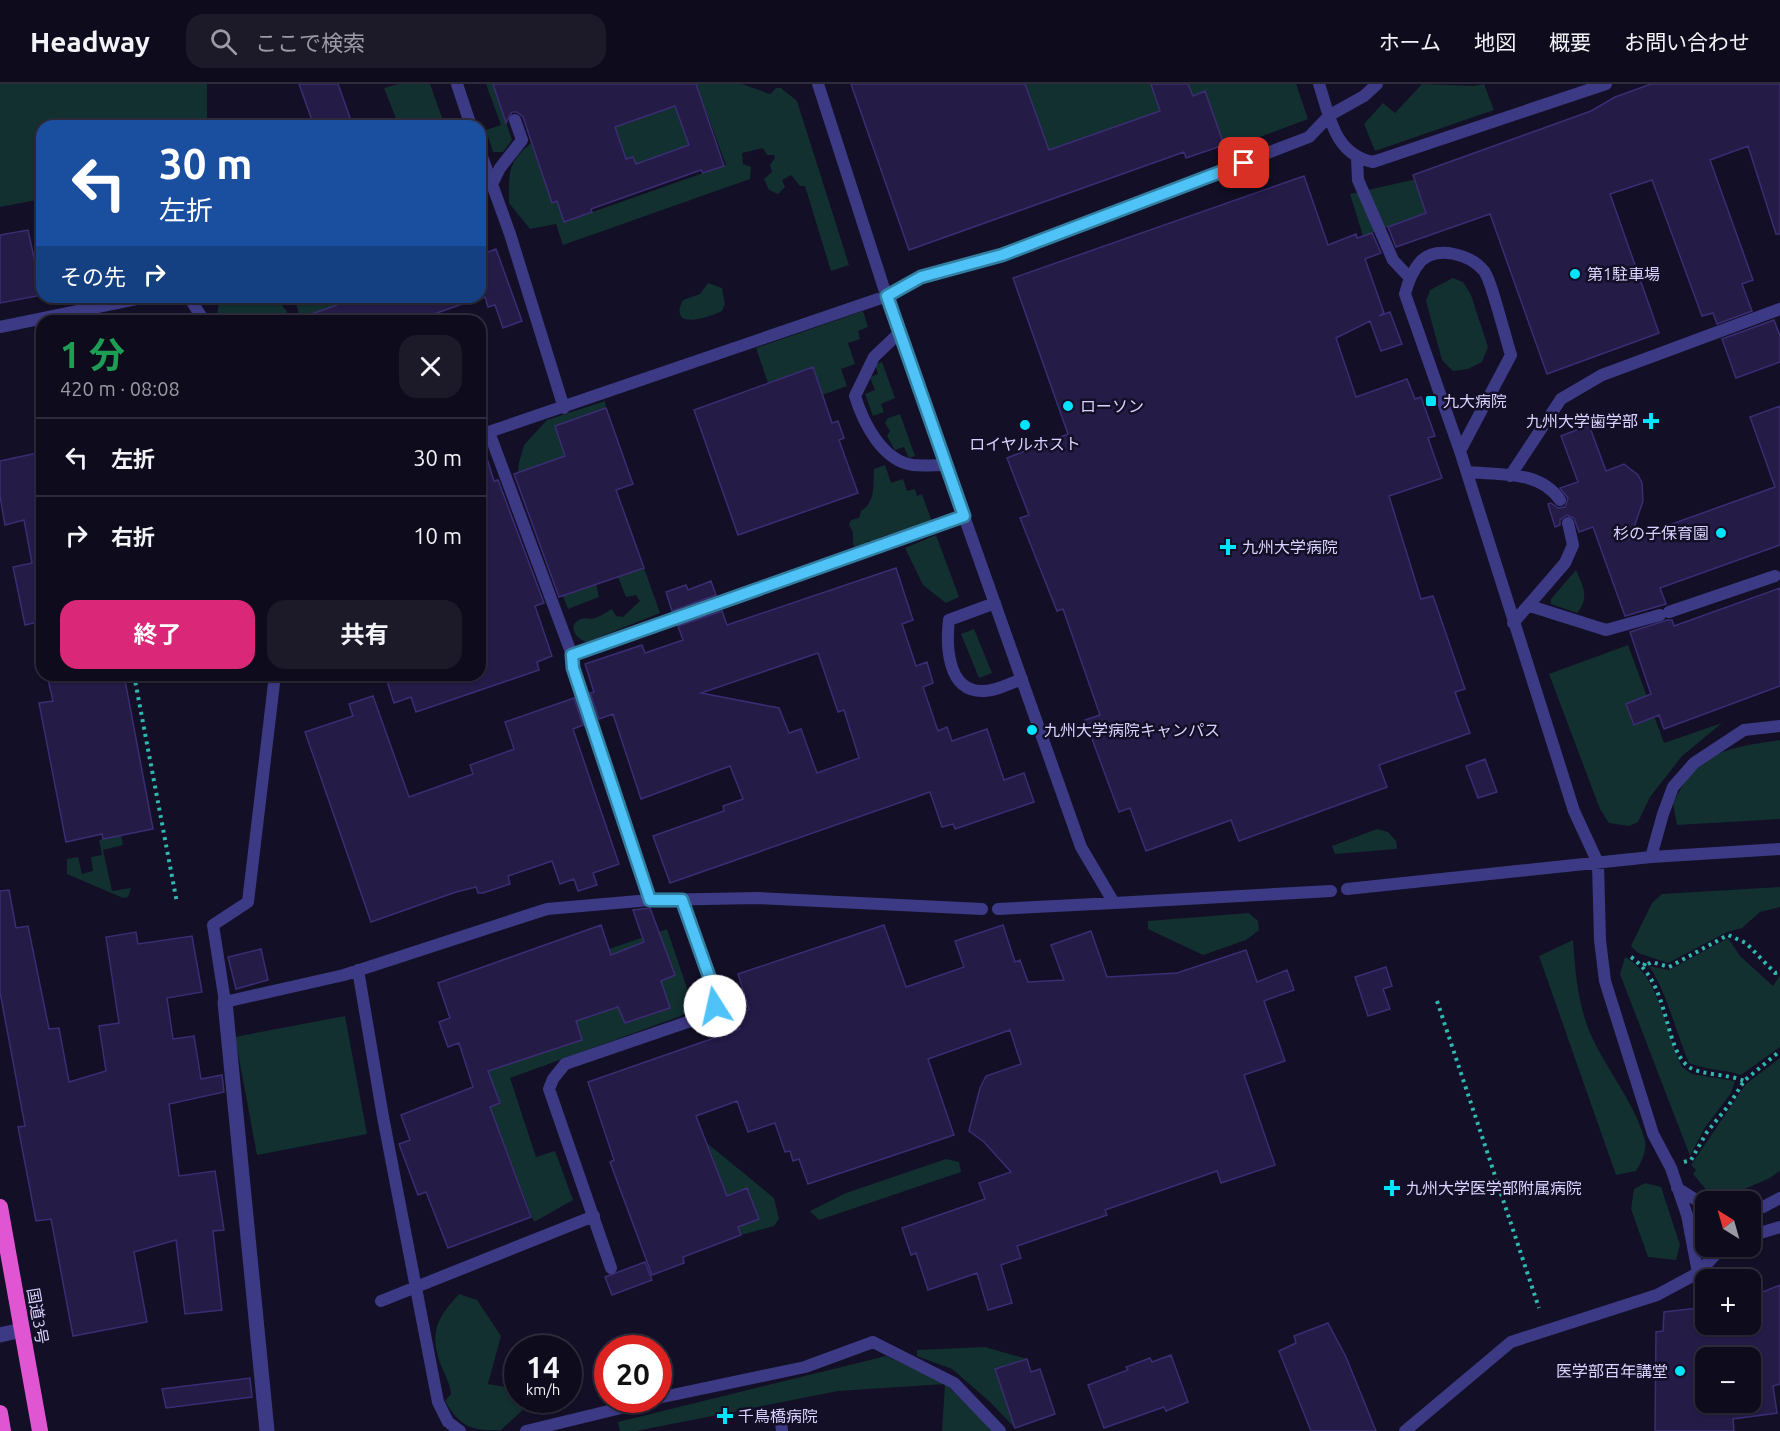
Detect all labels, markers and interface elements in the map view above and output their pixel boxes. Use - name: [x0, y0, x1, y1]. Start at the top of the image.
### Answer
- search box: [186, 14, 606, 68]
- icon: search: [207, 25, 240, 58]
- text: Headway: [30, 26, 150, 57]
- text: ここで検索: [255, 30, 365, 55]
- text: ホーム: [1379, 30, 1441, 54]
- text: 地図: [1474, 30, 1516, 54]
- text: 概要: [1549, 30, 1591, 54]
- text: お問い合わせ: [1624, 30, 1750, 54]
- pin: [1218, 137, 1269, 188]
- text: 30 m: [159, 140, 253, 187]
- icon: left: [60, 144, 138, 222]
- icon: arrive: [1227, 146, 1260, 179]
- text: 左折: [159, 195, 213, 225]
- icon: right: [138, 258, 171, 291]
- text: その先: [60, 264, 126, 289]
- place label: 第1駐車場: [1587, 265, 1660, 283]
- marker: 第1駐車場: [1568, 267, 1582, 281]
- text: 1 分: [60, 334, 125, 375]
- button: close: [399, 335, 462, 398]
- text: 420 m · 08:08: [60, 377, 180, 400]
- place label: 九大病院: [1443, 392, 1507, 410]
- marker: 九大病院: [1424, 394, 1438, 408]
- place label: ローソン: [1080, 397, 1144, 415]
- marker: ローソン: [1061, 399, 1075, 413]
- place label: 九州大学歯学部: [1526, 412, 1638, 430]
- marker: 九州大学歯学部: [1642, 412, 1660, 430]
- marker: ロイヤルホスト: [1018, 418, 1032, 432]
- place label: ロイヤルホスト: [969, 435, 1081, 453]
- icon: left: [60, 441, 93, 474]
- text: 30 m: [413, 445, 462, 470]
- text: 左折: [111, 446, 155, 471]
- icon: right: [60, 519, 93, 552]
- text: 10 m: [413, 523, 462, 548]
- text: 右折: [111, 524, 155, 549]
- place label: 杉の子保育園: [1613, 524, 1709, 542]
- marker: 杉の子保育園: [1714, 526, 1728, 540]
- marker: 九州大学病院: [1219, 538, 1237, 556]
- place label: 九州大学病院: [1242, 538, 1338, 556]
- button: 終了: [60, 600, 255, 669]
- button: 共有: [267, 600, 462, 669]
- place label: 九州大学病院キャンパス: [1044, 721, 1220, 739]
- marker: 九州大学病院キャンパス: [1025, 723, 1039, 737]
- position arrow: [683, 974, 747, 1038]
- marker: 九州大学医学部附属病院: [1383, 1179, 1401, 1197]
- place label: 九州大学医学部附属病院: [1406, 1179, 1582, 1197]
- north arrow: [1695, 1191, 1761, 1257]
- map controls: [1695, 1191, 1761, 1413]
- button: +: [1695, 1269, 1761, 1335]
- street label: 国道3号: [24, 1286, 52, 1346]
- speed limit sign: 20: [594, 1335, 672, 1413]
- button: −: [1695, 1347, 1761, 1413]
- text: 14: [526, 1350, 560, 1384]
- place label: 医学部百年講堂: [1556, 1362, 1668, 1380]
- marker: 医学部百年講堂: [1673, 1364, 1687, 1378]
- text: km/h: [526, 1381, 560, 1398]
- marker: 千鳥橋病院: [716, 1407, 734, 1425]
- place label: 千鳥橋病院: [738, 1407, 818, 1425]

